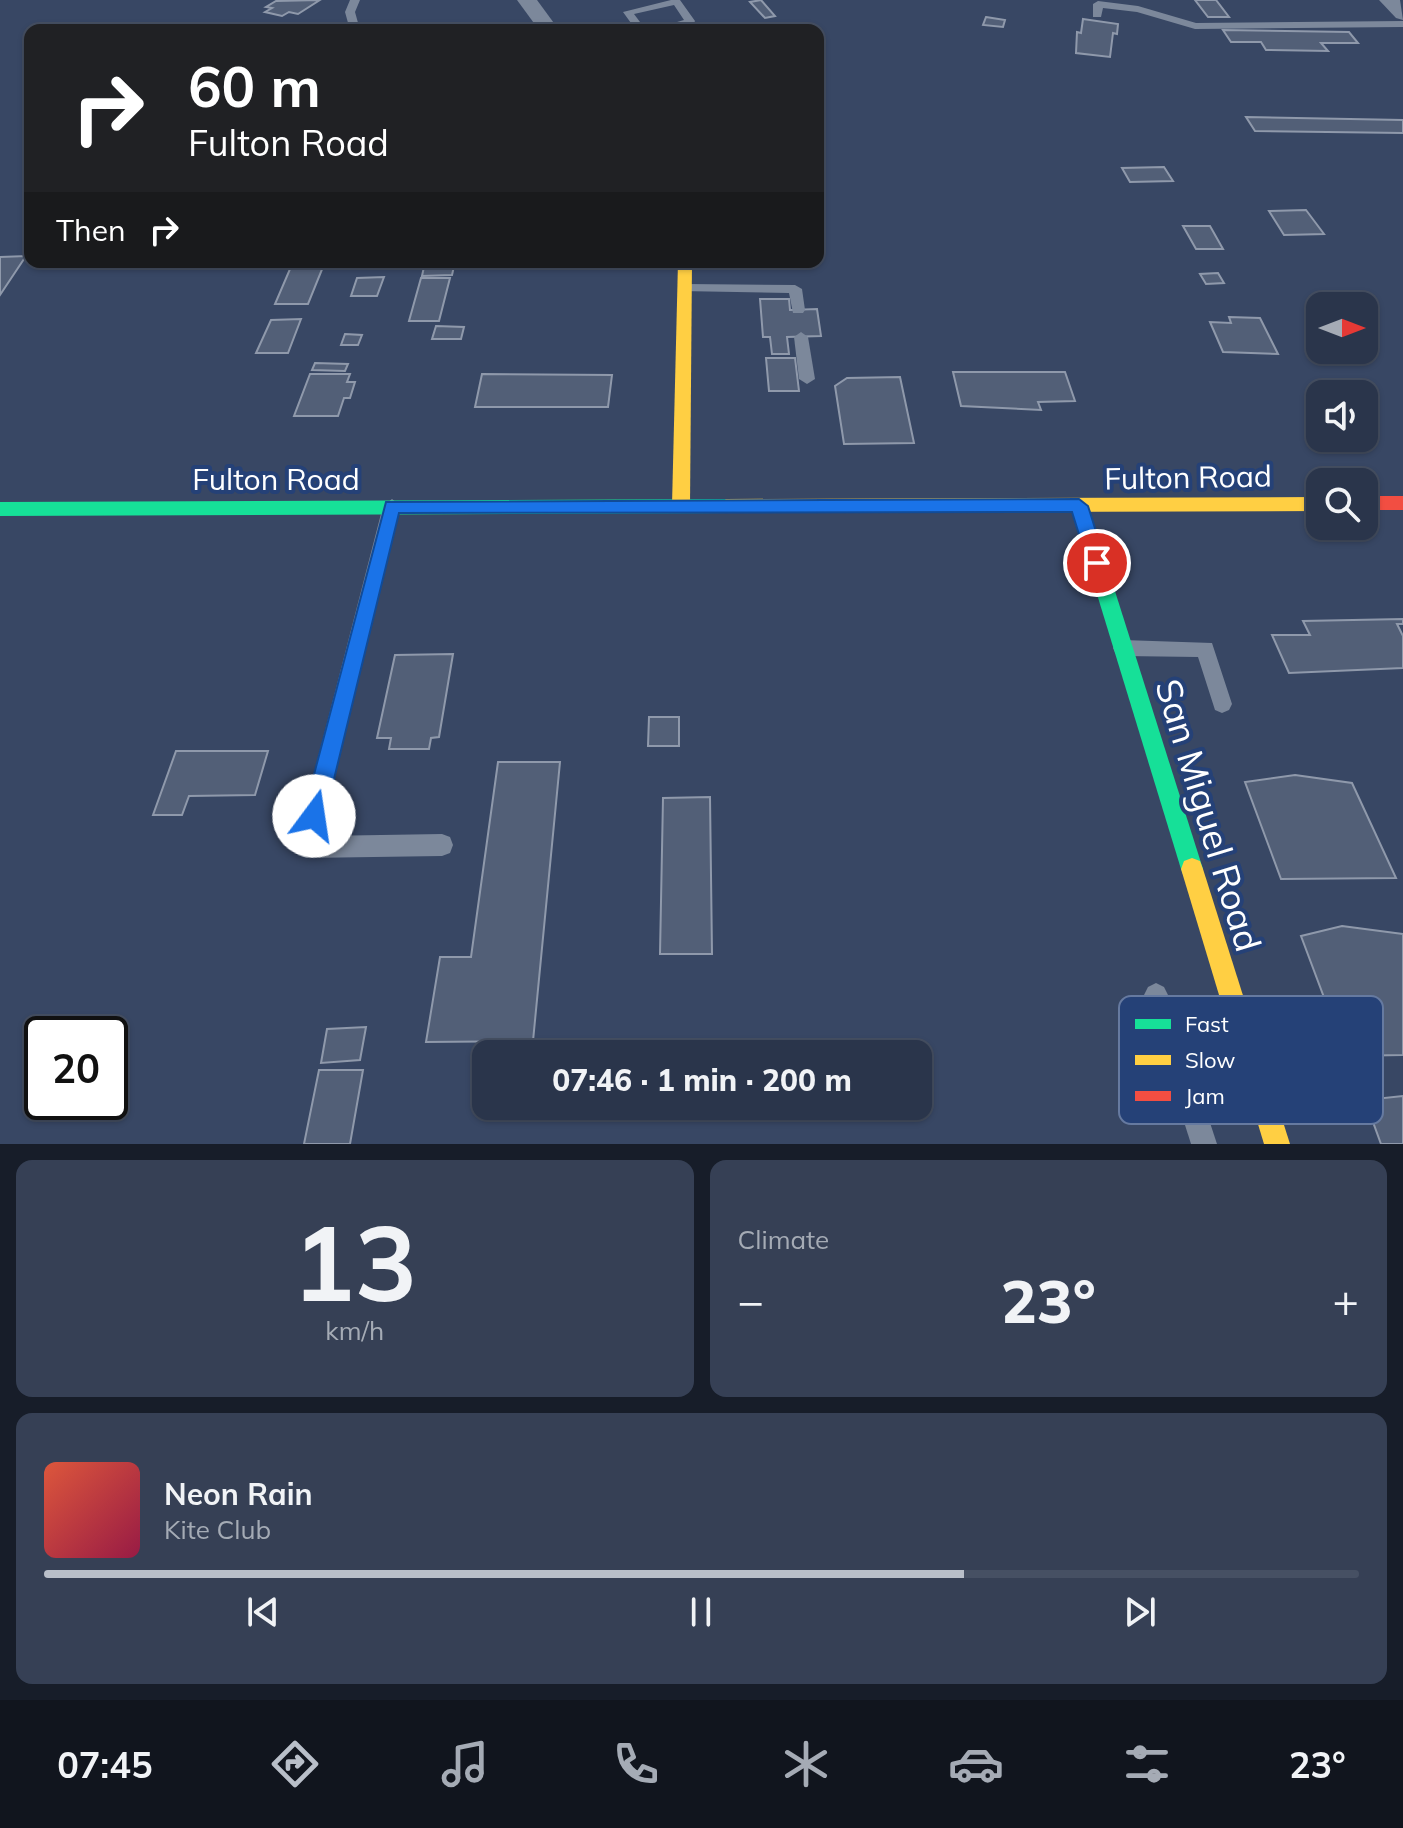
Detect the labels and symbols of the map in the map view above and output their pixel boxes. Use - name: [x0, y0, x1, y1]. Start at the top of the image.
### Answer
- north arrow: [1306, 292, 1378, 364]
- street label: Fulton Road: [1104, 457, 1272, 497]
- street label: Fulton Road: [192, 460, 360, 498]
- pin: [1063, 529, 1131, 597]
- street label: San Miguel Road: [1146, 673, 1272, 957]
- position arrow: [272, 774, 356, 858]
- legend: [1119, 996, 1383, 1124]
- text: Fast: [1185, 1010, 1229, 1038]
- speed limit sign: 20: [24, 1016, 128, 1120]
- text: Slow: [1185, 1046, 1235, 1074]
- text: Jam: [1185, 1082, 1225, 1110]

